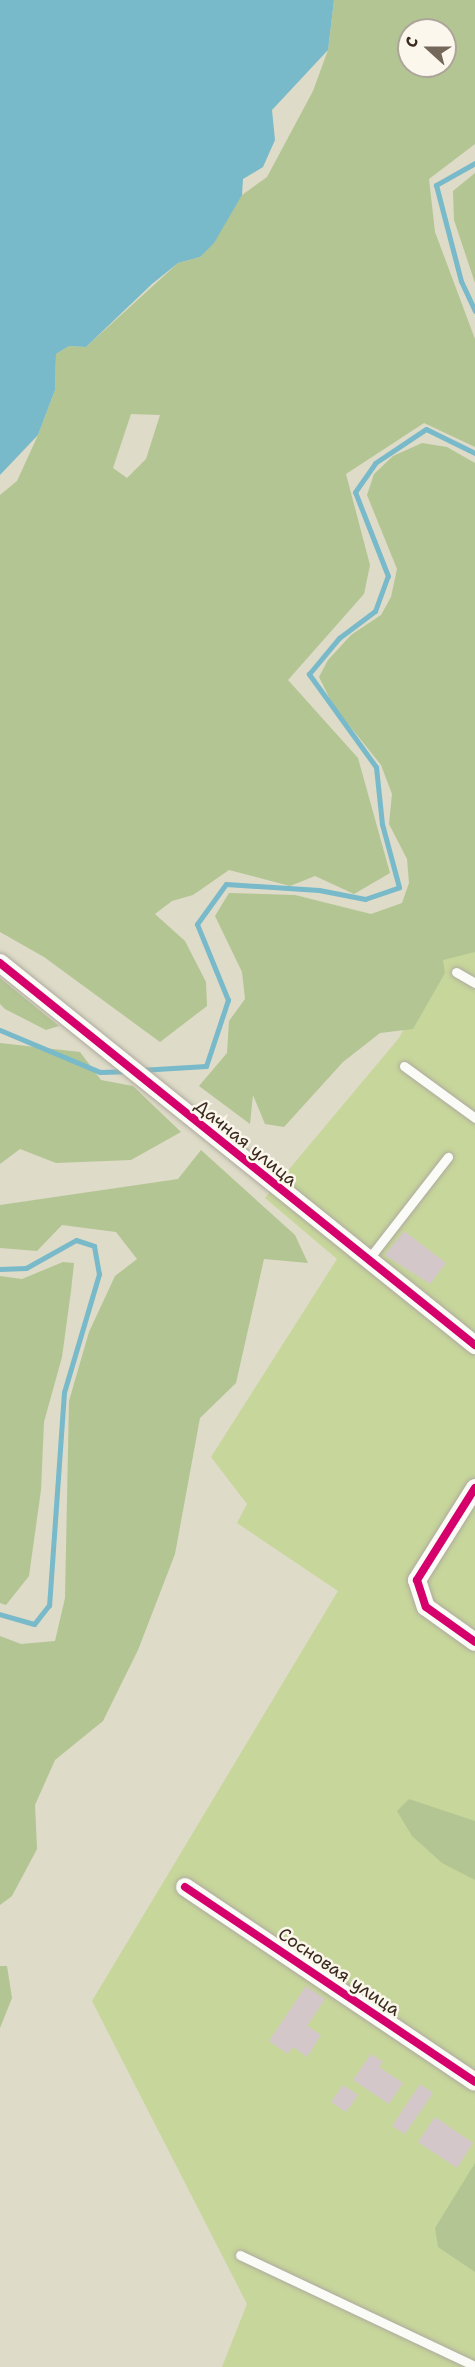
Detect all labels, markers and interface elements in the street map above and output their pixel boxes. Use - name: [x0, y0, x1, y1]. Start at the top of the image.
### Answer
- north arrow: [397, 18, 457, 78]
- text: С: [400, 34, 423, 50]
- street label: Дачная улица: [190, 1095, 302, 1191]
- street label: Сосновая улица: [274, 1923, 404, 2021]

